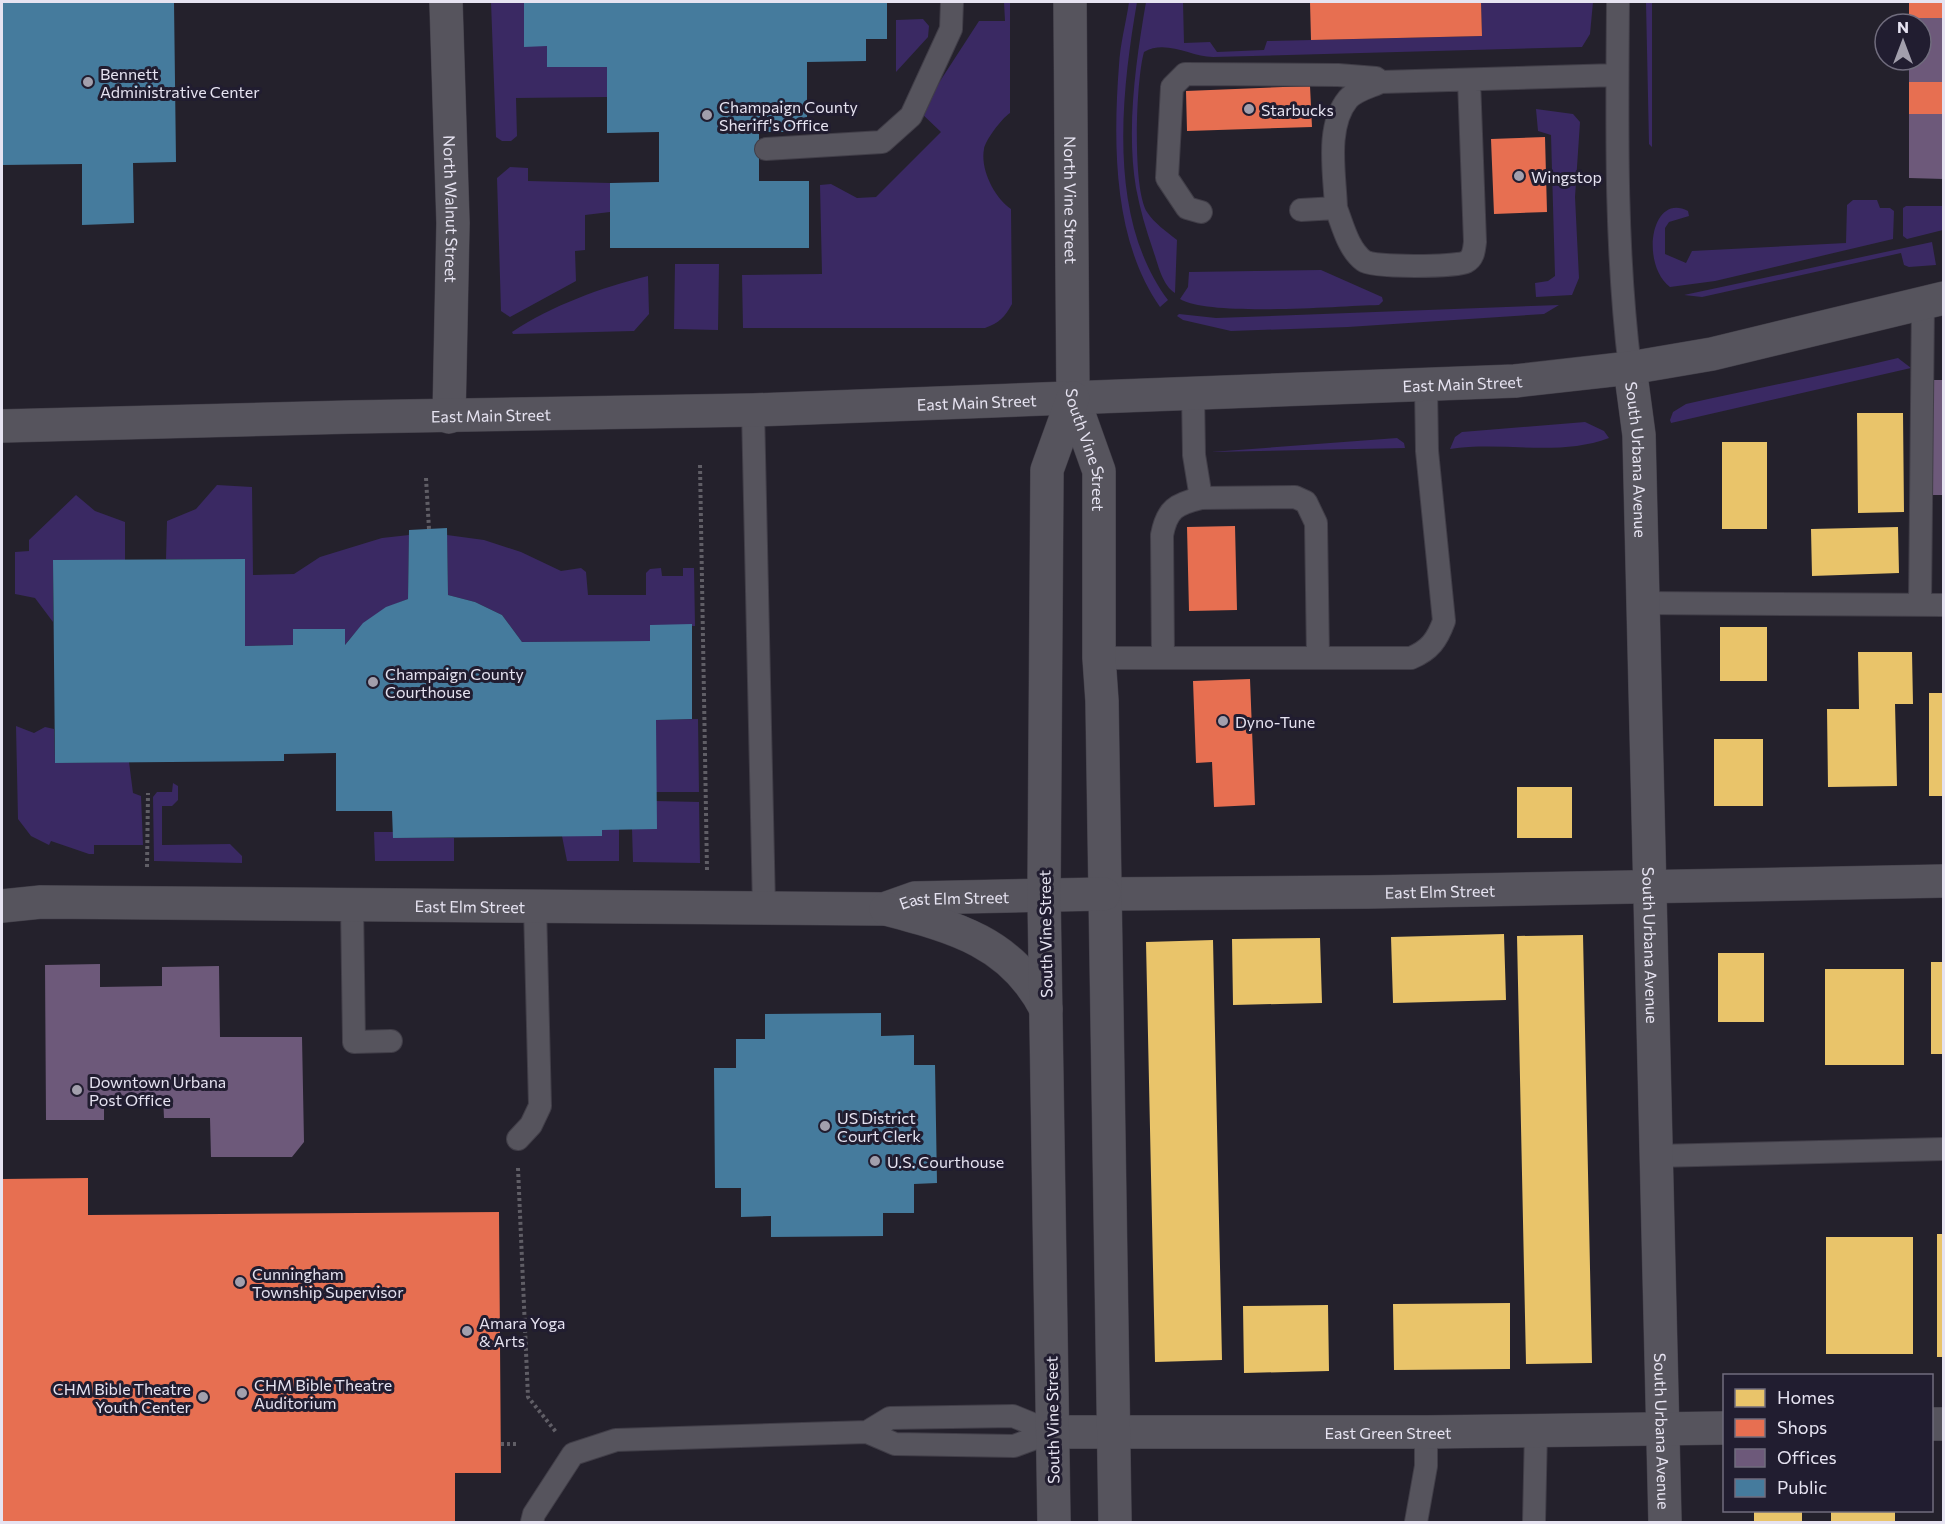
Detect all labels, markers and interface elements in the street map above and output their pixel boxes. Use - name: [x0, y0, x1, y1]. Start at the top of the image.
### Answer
- north arrow: [1873, 12, 1933, 72]
- text: N: [1897, 17, 1909, 36]
- place label: Bennett Administrative Center: [100, 64, 260, 101]
- marker: Bennett Administrative Center: [81, 75, 95, 89]
- place label: Champaign County Sheriff's Office: [719, 97, 858, 134]
- place label: Starbucks: [1261, 100, 1334, 119]
- marker: Starbucks: [1242, 102, 1256, 116]
- marker: Champaign County Sheriff's Office: [700, 108, 714, 122]
- street label: North Walnut Street: [441, 135, 463, 283]
- street label: North Vine Street: [1062, 136, 1081, 264]
- place label: Wingstop: [1531, 167, 1602, 186]
- marker: Wingstop: [1512, 169, 1526, 183]
- street label: East Main Street: [1402, 371, 1524, 395]
- street label: South Urbana Avenue: [1622, 380, 1651, 538]
- street label: South Vine Street: [1063, 388, 1109, 512]
- street label: East Main Street: [916, 390, 1037, 413]
- street label: East Main Street: [431, 404, 551, 425]
- place label: Champaign County Courthouse: [385, 664, 524, 701]
- marker: Champaign County Courthouse: [366, 675, 380, 689]
- place label: Dyno-Tune: [1235, 712, 1315, 731]
- marker: Dyno-Tune: [1216, 714, 1230, 728]
- street label: South Urbana Avenue: [1640, 867, 1663, 1024]
- street label: South Vine Street: [1034, 870, 1056, 998]
- street label: East Elm Street: [1384, 880, 1496, 901]
- street label: East Elm Street: [896, 886, 1010, 912]
- street label: East Elm Street: [414, 896, 526, 916]
- place label: Downtown Urbana Post Office: [89, 1072, 226, 1109]
- marker: Downtown Urbana Post Office: [70, 1083, 84, 1097]
- place label: US District Court Clerk: [837, 1108, 921, 1145]
- marker: US District Court Clerk: [818, 1119, 832, 1133]
- place label: U.S. Courthouse: [887, 1152, 1004, 1171]
- marker: U.S. Courthouse: [868, 1154, 882, 1168]
- place label: Cunningham Township Supervisor: [252, 1264, 404, 1301]
- marker: Cunningham Township Supervisor: [233, 1275, 247, 1289]
- place label: Amara Yoga & Arts: [479, 1313, 565, 1350]
- marker: Amara Yoga & Arts: [460, 1324, 474, 1338]
- street label: South Urbana Avenue: [1651, 1353, 1674, 1510]
- street label: South Vine Street: [1041, 1356, 1063, 1484]
- legend: [1723, 1374, 1933, 1512]
- place label: CHM Bible Theatre Auditorium: [254, 1375, 392, 1412]
- place label: CHM Bible Theatre Youth Center: [53, 1379, 192, 1416]
- marker: CHM Bible Theatre Auditorium: [235, 1386, 249, 1400]
- text: Homes: [1777, 1386, 1835, 1408]
- marker: CHM Bible Theatre Youth Center: [196, 1390, 210, 1404]
- text: Shops: [1777, 1416, 1827, 1438]
- street label: East Green Street: [1324, 1422, 1452, 1442]
- text: Offices: [1777, 1446, 1837, 1468]
- text: Public: [1777, 1476, 1827, 1498]

